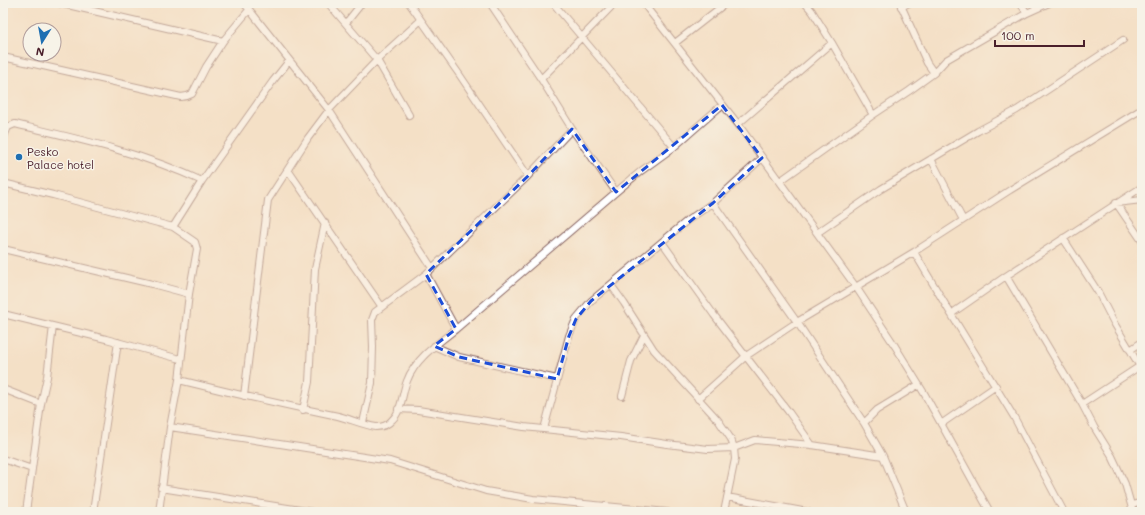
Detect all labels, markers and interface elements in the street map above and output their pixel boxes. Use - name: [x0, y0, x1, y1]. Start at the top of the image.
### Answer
- north arrow: [22, 22, 62, 62]
- scale bar: [995, 22, 1084, 48]
- text: 100 m: [1001, 27, 1035, 43]
- text: N: [34, 44, 46, 60]
- place label: Pesko Palace hotel: [27, 144, 94, 172]
- marker: Pesko Palace hotel: [14, 152, 24, 162]

